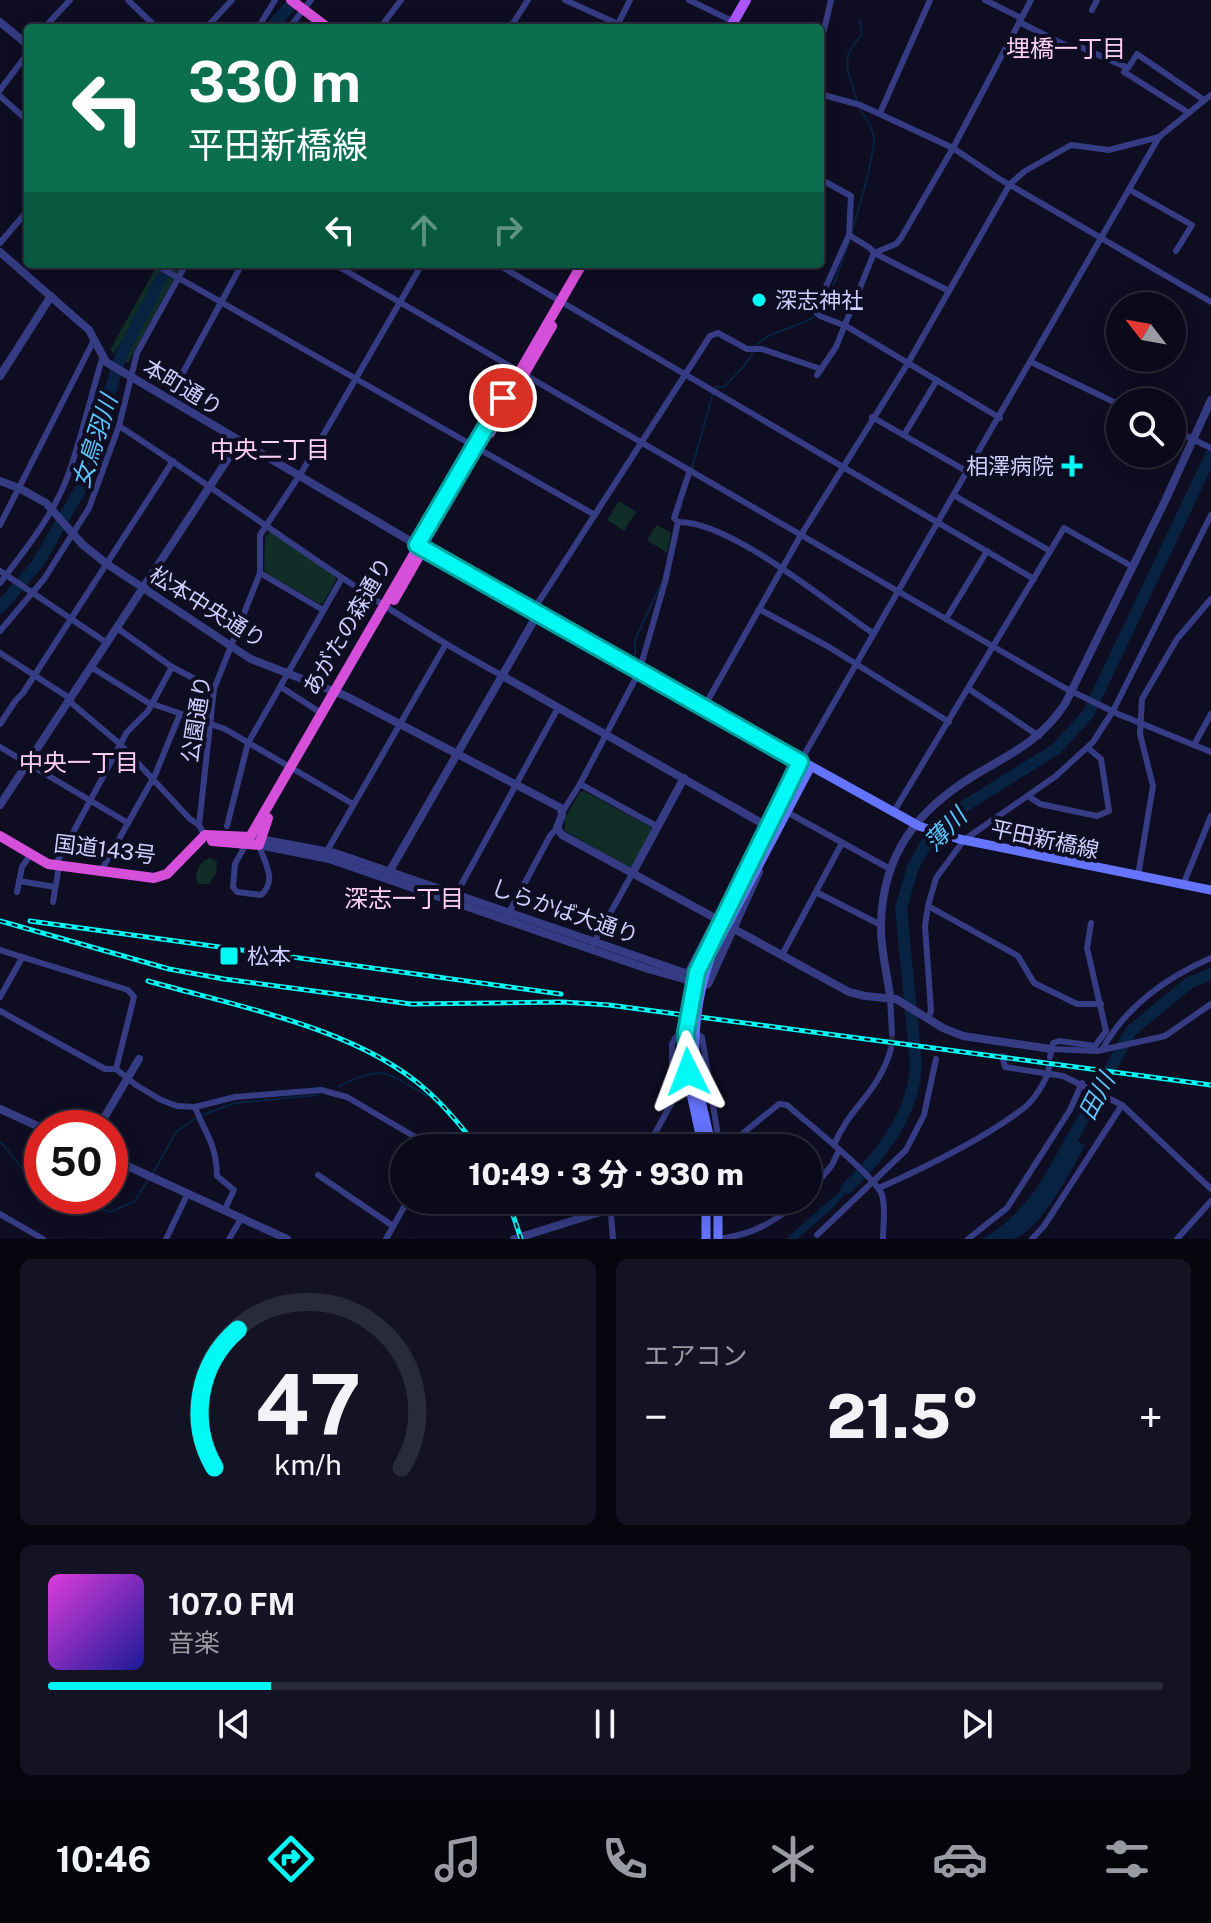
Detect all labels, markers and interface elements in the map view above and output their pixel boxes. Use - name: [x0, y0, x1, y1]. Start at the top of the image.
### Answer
- district label: 埋橋一丁目: [1006, 34, 1126, 62]
- text: 330 m: [188, 49, 361, 115]
- icon: left: [56, 56, 160, 160]
- text: 平田新橋線: [188, 124, 368, 166]
- icon: left: [318, 208, 362, 252]
- icon: ahead: [402, 208, 446, 252]
- icon: right: [486, 208, 530, 252]
- place label: 深志神社: [775, 287, 863, 313]
- marker: 深志神社: [750, 291, 768, 309]
- north arrow: [1106, 292, 1186, 372]
- map controls: [1106, 292, 1186, 468]
- street label: 本町通り: [139, 353, 227, 421]
- pin: [469, 364, 537, 432]
- icon: arrive: [481, 376, 525, 420]
- water label: 女鳥羽川: [66, 388, 123, 491]
- button: search: [1106, 388, 1186, 468]
- district label: 中央二丁目: [210, 435, 330, 463]
- place label: 相澤病院: [966, 453, 1054, 479]
- marker: 相澤病院: [1061, 455, 1083, 477]
- street label: あがたの森通り: [297, 553, 397, 699]
- street label: 松本中央通り: [145, 561, 271, 653]
- street label: 公園通り: [176, 674, 216, 764]
- district label: 中央一丁目: [19, 748, 139, 776]
- water label: 薄川: [918, 800, 974, 856]
- street label: 平田新橋線: [988, 815, 1102, 863]
- street label: 国道143号: [52, 830, 158, 868]
- street label: しらかば大通り: [488, 874, 642, 948]
- district label: 深志一丁目: [344, 884, 464, 912]
- place label: 松本: [247, 943, 291, 969]
- marker: 松本: [218, 945, 240, 967]
- position arrow: [646, 1030, 730, 1114]
- water label: 田川: [1072, 1066, 1121, 1124]
- speed limit sign: 50: [24, 1110, 128, 1214]
- text: 10:49 · 3 分 · 930 m: [468, 1156, 744, 1192]
- text: エアコン: [644, 1340, 748, 1371]
- text: 47: [254, 1355, 361, 1453]
- text: 21.5°: [827, 1381, 980, 1452]
- text: −: [644, 1391, 668, 1443]
- text: +: [1139, 1391, 1163, 1443]
- text: km/h: [274, 1448, 341, 1481]
- text: 107.0 FM: [168, 1586, 295, 1622]
- text: 音楽: [168, 1627, 220, 1658]
- icon: previous: [212, 1702, 256, 1746]
- icon: pause: [583, 1702, 627, 1746]
- icon: next: [955, 1702, 999, 1746]
- icon: directions: [263, 1831, 319, 1887]
- icon: music: [430, 1831, 486, 1887]
- icon: phone: [597, 1831, 653, 1887]
- icon: climate: [765, 1831, 821, 1887]
- icon: car: [932, 1831, 988, 1887]
- icon: filters: [1099, 1831, 1155, 1887]
- text: 10:46: [56, 1838, 151, 1880]

